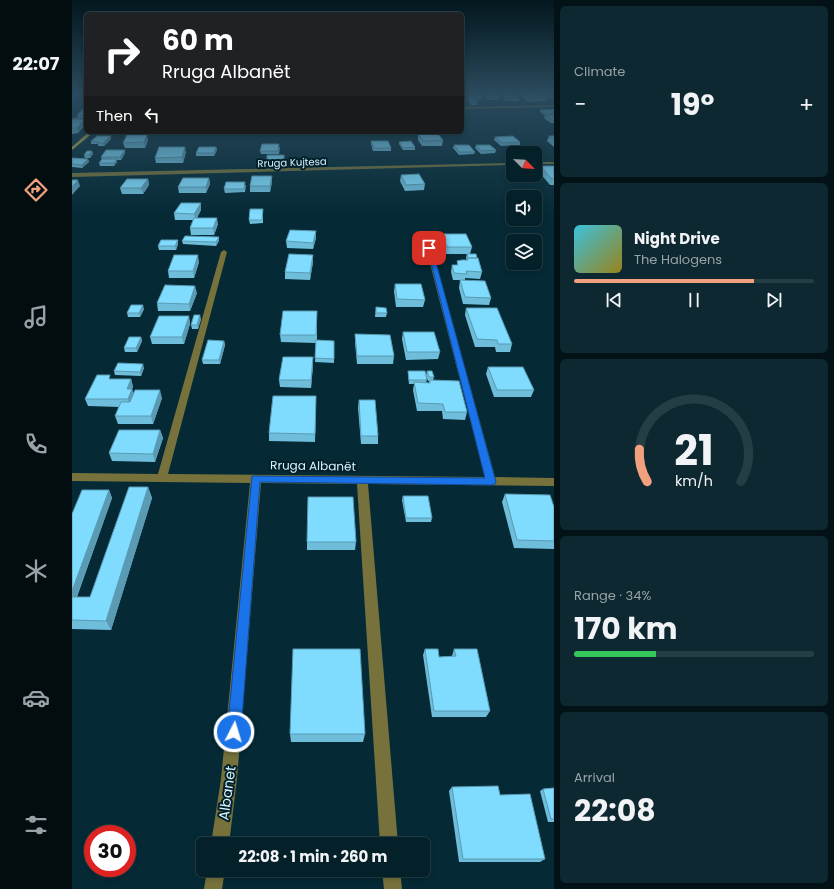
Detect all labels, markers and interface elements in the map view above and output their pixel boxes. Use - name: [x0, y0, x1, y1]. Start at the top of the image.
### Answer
- text: 60 m: [162, 21, 234, 60]
- icon: right: [96, 28, 148, 80]
- text: 22:07: [12, 51, 60, 76]
- text: Rruga Albanët: [162, 59, 290, 84]
- text: Climate: [574, 62, 625, 81]
- text: 19°: [671, 83, 714, 126]
- text: −: [574, 89, 586, 120]
- text: +: [799, 89, 814, 120]
- icon: left: [141, 104, 163, 126]
- text: Then: [96, 105, 133, 126]
- north arrow: [506, 146, 542, 182]
- map controls: [506, 146, 542, 270]
- street label: Rruga Kujtesa: [257, 154, 327, 171]
- icon: directions: [22, 176, 50, 204]
- button: sound: [506, 190, 542, 226]
- text: Night Drive: [634, 228, 720, 249]
- pin: [412, 231, 446, 265]
- button: layers: [506, 234, 542, 270]
- icon: arrive: [418, 237, 440, 259]
- text: The Halogens: [634, 250, 722, 269]
- icon: previous: [603, 289, 625, 311]
- icon: pause: [683, 289, 705, 311]
- icon: next: [763, 289, 785, 311]
- icon: music: [22, 303, 50, 331]
- text: 21: [674, 421, 714, 480]
- icon: phone: [22, 430, 50, 458]
- street label: Rruga Albanët: [270, 456, 356, 475]
- text: km/h: [675, 471, 713, 491]
- icon: climate: [22, 557, 50, 585]
- text: Range · 34%: [574, 586, 651, 605]
- text: 170 km: [574, 607, 678, 650]
- icon: car: [22, 684, 50, 712]
- position arrow: [213, 711, 255, 753]
- street label: Albanet: [213, 765, 241, 821]
- text: Arrival: [574, 768, 615, 787]
- text: 22:08: [574, 789, 656, 832]
- icon: filters: [22, 811, 50, 839]
- speed limit sign: 30: [84, 825, 136, 877]
- text: 22:08 · 1 min · 260 m: [239, 846, 387, 867]

